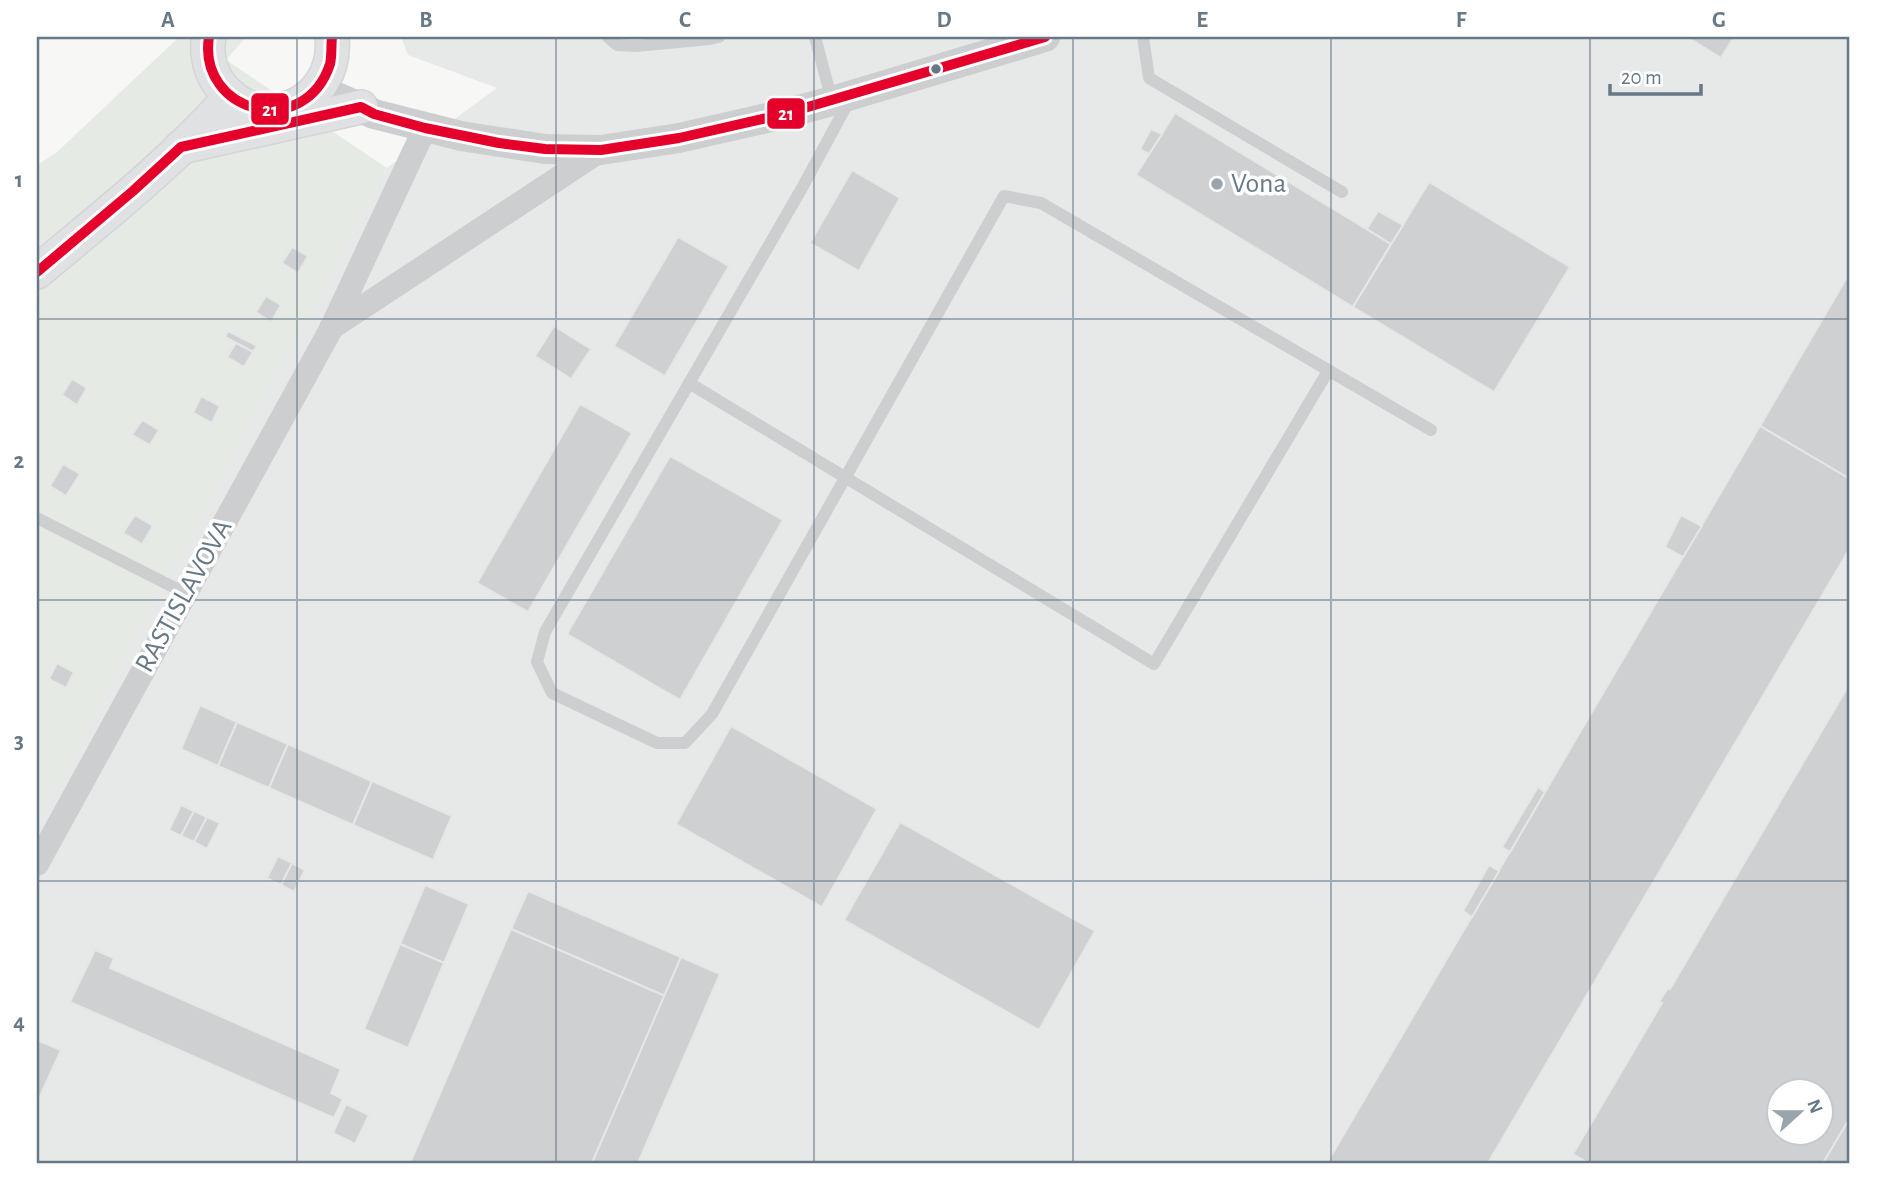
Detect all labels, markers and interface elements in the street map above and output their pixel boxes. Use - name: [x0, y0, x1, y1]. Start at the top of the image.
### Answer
- text: A: [161, 9, 175, 32]
- text: B: [419, 9, 433, 32]
- text: C: [679, 9, 691, 32]
- text: D: [936, 9, 952, 32]
- text: E: [1196, 9, 1208, 32]
- text: F: [1456, 9, 1467, 32]
- text: G: [1712, 9, 1726, 32]
- scale bar: [1610, 52, 1702, 96]
- unlabelled marker: [929, 62, 943, 76]
- text: 20 m: [1621, 67, 1662, 88]
- line badge: 21: [250, 92, 290, 126]
- line badge: 21: [766, 97, 806, 130]
- text: 21: [262, 101, 278, 120]
- text: 21: [778, 105, 794, 124]
- text: 1: [15, 169, 23, 192]
- place label: Vona: [1231, 170, 1286, 198]
- marker: Vona: [1209, 176, 1225, 192]
- text: 2: [14, 450, 25, 473]
- street label: RASTISLAVOVA: [131, 515, 237, 677]
- text: 3: [14, 730, 24, 753]
- text: 4: [13, 1011, 25, 1034]
- north arrow: [1764, 1078, 1834, 1148]
- text: N: [1803, 1097, 1826, 1116]

